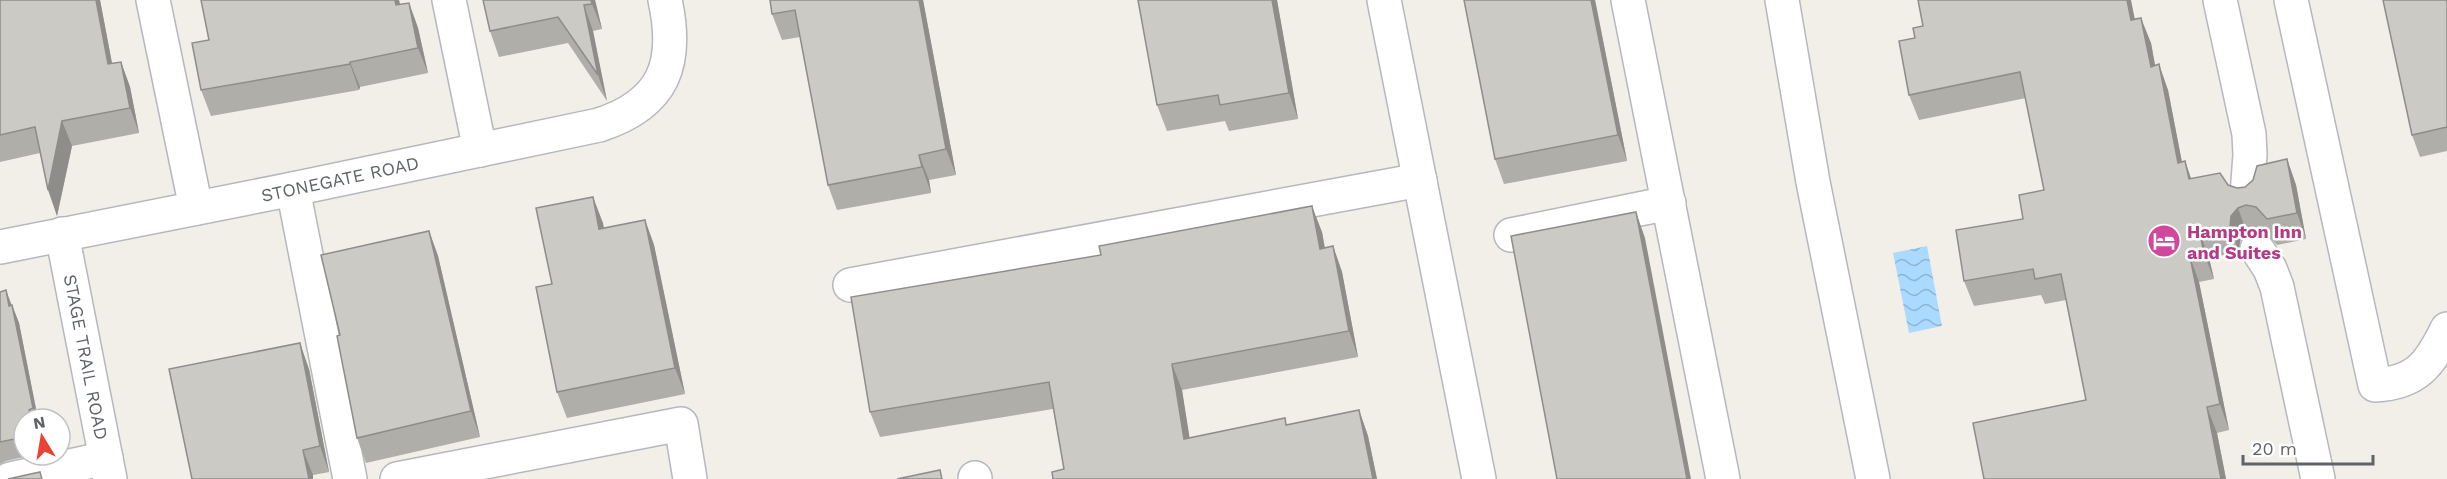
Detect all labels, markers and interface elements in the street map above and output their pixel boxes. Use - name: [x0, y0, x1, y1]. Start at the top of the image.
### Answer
- street label: STONEGATE ROAD: [259, 152, 421, 206]
- place label: Hampton Inn and Suites: [2187, 221, 2302, 263]
- hotel icon: Hampton Inn and Suites: [2146, 223, 2182, 259]
- street label: STAGE TRAIL ROAD: [60, 272, 112, 442]
- north arrow: [12, 407, 72, 467]
- text: N: [32, 412, 47, 433]
- scale bar: [2243, 428, 2374, 466]
- text: 20 m: [2252, 438, 2297, 459]

